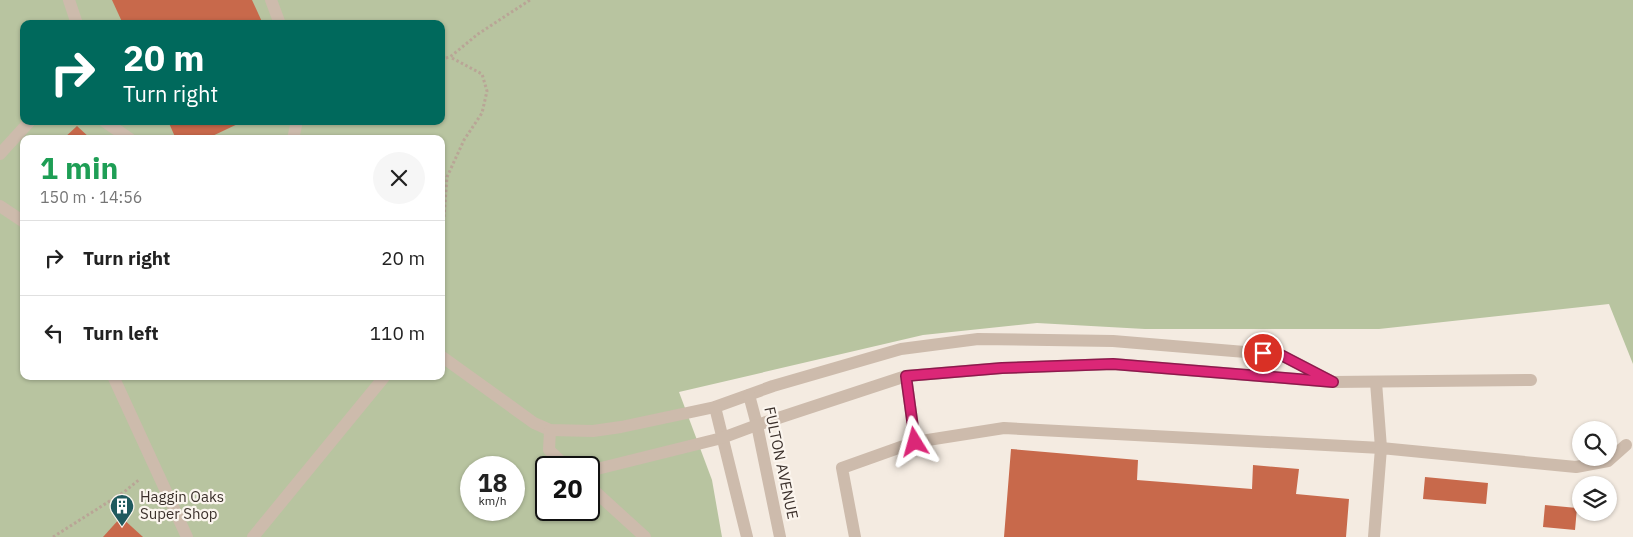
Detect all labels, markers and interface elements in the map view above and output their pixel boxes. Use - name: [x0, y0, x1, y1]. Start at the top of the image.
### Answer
- text: 20 m: [123, 35, 205, 81]
- icon: right: [40, 40, 105, 105]
- text: Turn right: [123, 79, 218, 108]
- text: 1 min: [40, 148, 118, 187]
- button: close: [373, 152, 425, 204]
- text: 150 m · 14:56: [40, 187, 142, 207]
- icon: right: [40, 244, 68, 272]
- text: Turn right: [83, 246, 170, 270]
- text: 20 m: [381, 246, 425, 270]
- icon: left: [40, 319, 68, 347]
- text: Turn left: [83, 321, 159, 345]
- text: 110 m: [370, 321, 425, 345]
- pin: [1242, 332, 1284, 374]
- icon: arrive: [1249, 339, 1277, 367]
- street label: FULTON AVENUE: [760, 405, 803, 521]
- position arrow: [888, 415, 940, 467]
- map controls: [1572, 421, 1617, 521]
- button: search: [1572, 421, 1617, 466]
- speed limit sign: 20: [535, 456, 600, 521]
- text: 18: [477, 466, 508, 499]
- button: layers: [1572, 476, 1617, 521]
- place label: Haggin Oaks Super Shop: [140, 487, 224, 523]
- building icon: Haggin Oaks Super Shop: [109, 493, 135, 527]
- text: km/h: [478, 493, 507, 508]

